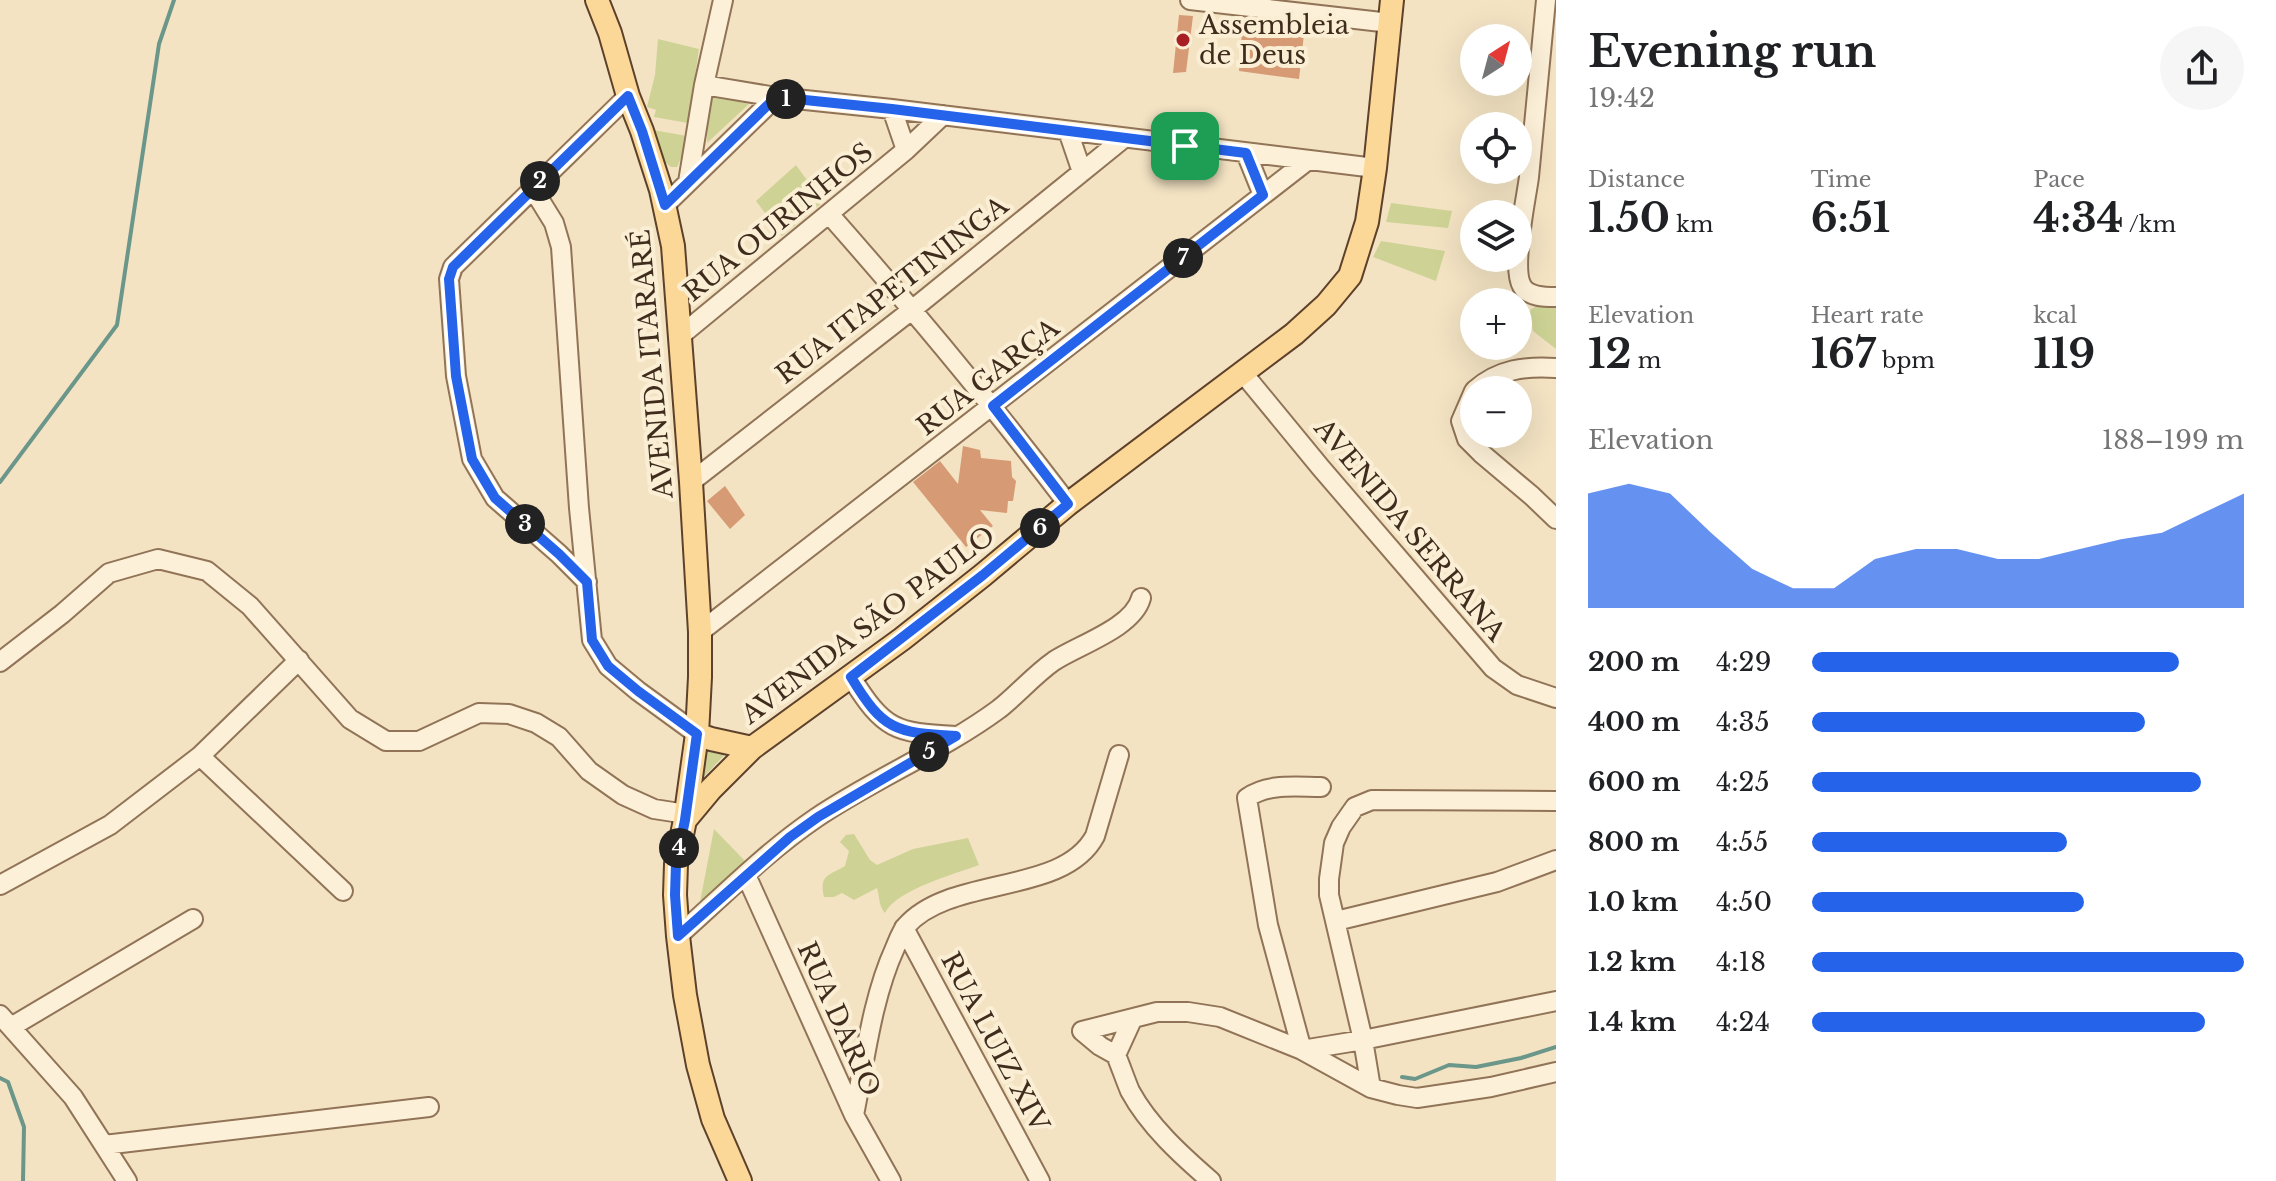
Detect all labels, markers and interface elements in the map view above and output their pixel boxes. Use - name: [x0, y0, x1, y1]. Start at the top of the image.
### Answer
- place label: Assembleia de Deus: [1198, 9, 1350, 71]
- north arrow: [1460, 24, 1532, 96]
- map controls: [1460, 24, 1532, 448]
- text: Evening run: [1588, 24, 1876, 79]
- button: share: [2160, 26, 2244, 110]
- marker: Assembleia de Deus: [1174, 31, 1192, 49]
- pin: 1: [766, 79, 806, 119]
- text: 19:42: [1588, 82, 1655, 114]
- text: 1: [781, 85, 791, 112]
- pin: [1151, 112, 1219, 180]
- button: locate: [1460, 112, 1532, 184]
- icon: arrive: [1163, 124, 1207, 168]
- street label: RUA OURINHOS: [677, 136, 879, 308]
- pin: 2: [520, 161, 560, 201]
- text: Distance: [1588, 166, 1685, 193]
- text: Time: [1811, 166, 1871, 193]
- text: Pace: [2033, 166, 2085, 193]
- text: 2: [533, 167, 547, 194]
- street label: RUA ITAPETININGA: [770, 189, 1015, 391]
- text: 1.50: [1588, 193, 1670, 243]
- text: 6:51: [1811, 193, 1890, 243]
- text: 4:34: [2033, 193, 2123, 243]
- button: layers: [1460, 200, 1532, 272]
- text: km: [1670, 211, 1713, 238]
- text: /km: [2123, 211, 2176, 238]
- street label: AVENIDA ITARARÉ: [624, 228, 680, 501]
- pin: 7: [1163, 238, 1203, 278]
- text: 7: [1177, 244, 1189, 271]
- button: +: [1460, 288, 1532, 360]
- text: Elevation: [1588, 302, 1694, 329]
- text: Heart rate: [1811, 302, 1924, 329]
- text: kcal: [2033, 302, 2077, 329]
- street label: RUA GARÇA: [911, 311, 1066, 442]
- text: 12: [1588, 329, 1631, 379]
- text: 167: [1811, 329, 1876, 379]
- text: 119: [2033, 329, 2095, 379]
- text: m: [1631, 347, 1661, 374]
- text: bpm: [1876, 347, 1935, 374]
- button: −: [1460, 376, 1532, 448]
- street label: AVENIDA SERRANA: [1307, 412, 1513, 648]
- text: Elevation: [1588, 424, 1714, 456]
- text: 188–199 m: [2102, 424, 2244, 456]
- pin: 3: [505, 504, 545, 544]
- pin: 6: [1020, 508, 1060, 548]
- text: 3: [518, 510, 532, 537]
- text: 6: [1033, 514, 1047, 541]
- street label: AVENIDA SÃO PAULO: [734, 519, 1001, 731]
- text: 200 m: [1588, 646, 1680, 678]
- text: 4:29: [1716, 646, 1771, 678]
- text: 400 m: [1588, 706, 1680, 738]
- text: 4:35: [1716, 706, 1769, 738]
- pin: 5: [909, 732, 949, 772]
- text: 5: [922, 738, 936, 765]
- text: 600 m: [1588, 766, 1680, 798]
- text: 4:25: [1716, 766, 1769, 798]
- text: 800 m: [1588, 826, 1679, 858]
- text: 4:55: [1716, 826, 1768, 858]
- pin: 4: [659, 828, 699, 868]
- text: 4: [672, 834, 686, 861]
- text: 1.0 km: [1588, 886, 1678, 918]
- text: 4:50: [1716, 886, 1772, 918]
- street label: RUA DARIO: [791, 937, 887, 1101]
- text: 1.2 km: [1588, 946, 1676, 978]
- text: 4:18: [1716, 946, 1766, 978]
- street label: RUA LUIZ XIV: [934, 947, 1056, 1138]
- text: 1.4 km: [1588, 1006, 1676, 1038]
- text: 4:24: [1716, 1006, 1770, 1038]

